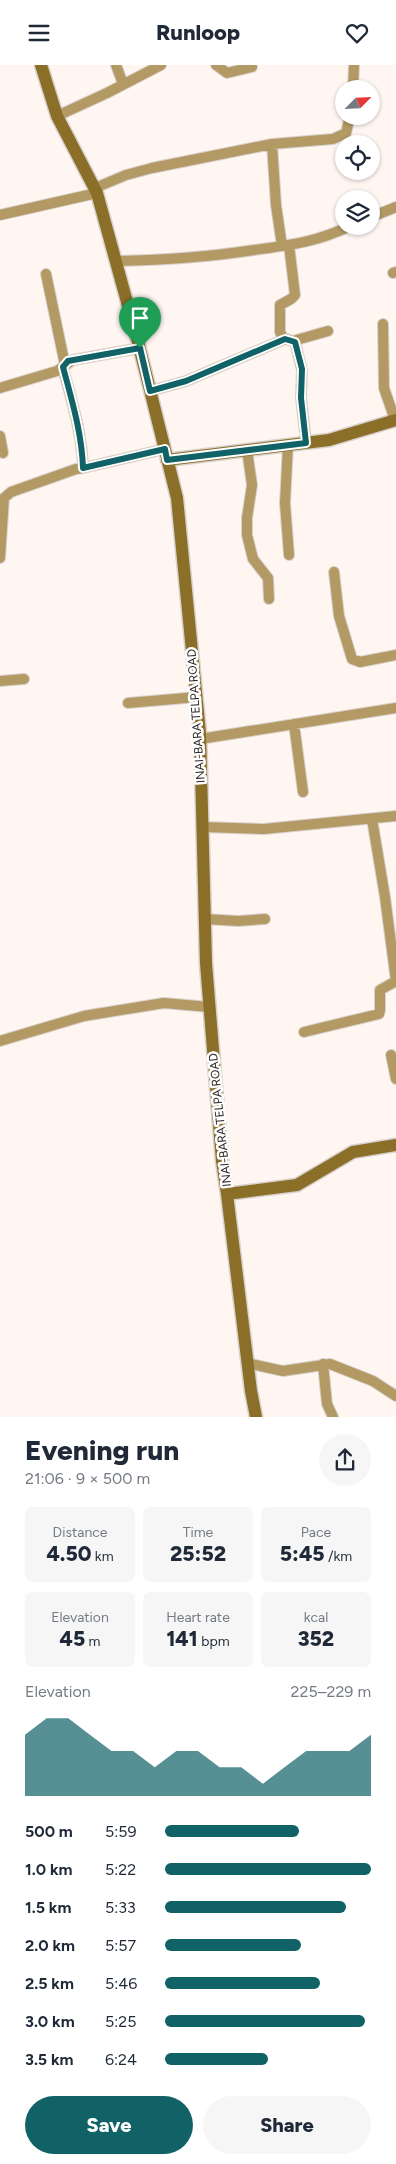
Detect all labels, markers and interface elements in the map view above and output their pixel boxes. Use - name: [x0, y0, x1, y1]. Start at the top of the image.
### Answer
- icon: menu: [25, 19, 53, 47]
- text: Runloop: [156, 19, 240, 46]
- icon: heart: [343, 19, 371, 47]
- north arrow: [335, 80, 380, 125]
- map controls: [335, 80, 380, 235]
- button: locate: [335, 135, 380, 180]
- button: layers: [335, 190, 380, 235]
- pin: [119, 297, 161, 348]
- icon: arrive: [126, 304, 154, 332]
- street label: INAI-BARA TELPA ROAD: [184, 649, 208, 783]
- street label: INAI-BARA TELPA ROAD: [206, 1053, 234, 1187]
- text: Evening run: [25, 1433, 179, 1467]
- button: share: [319, 1434, 371, 1486]
- text: 21:06 · 9 × 500 m: [25, 1469, 150, 1488]
- text: Distance: [53, 1524, 107, 1541]
- text: Time: [183, 1524, 213, 1541]
- text: Pace: [301, 1524, 331, 1541]
- text: 4.50: [46, 1541, 91, 1566]
- text: 25:52: [170, 1541, 226, 1566]
- text: 5:45: [280, 1541, 325, 1566]
- text: km: [91, 1548, 114, 1565]
- text: /km: [325, 1548, 352, 1565]
- text: Elevation: [51, 1609, 109, 1626]
- text: Heart rate: [166, 1609, 230, 1626]
- text: kcal: [304, 1609, 328, 1626]
- text: 45: [59, 1626, 85, 1651]
- text: 141: [166, 1626, 198, 1651]
- text: 352: [298, 1626, 334, 1651]
- text: m: [85, 1633, 101, 1650]
- text: bpm: [198, 1633, 230, 1650]
- text: Elevation: [25, 1682, 91, 1701]
- text: 225–229 m: [291, 1682, 371, 1701]
- text: 500 m: [25, 1822, 73, 1841]
- text: 5:59: [105, 1822, 137, 1841]
- text: 1.0 km: [25, 1860, 72, 1879]
- text: 5:22: [105, 1860, 136, 1879]
- text: 1.5 km: [25, 1898, 71, 1917]
- text: 5:33: [105, 1898, 136, 1917]
- text: 2.0 km: [25, 1936, 75, 1955]
- text: 5:57: [105, 1936, 136, 1955]
- text: 2.5 km: [25, 1974, 74, 1993]
- text: 5:46: [105, 1974, 137, 1993]
- text: 3.0 km: [25, 2012, 75, 2031]
- text: 5:25: [105, 2012, 136, 2031]
- text: 3.5 km: [25, 2050, 74, 2069]
- text: 6:24: [105, 2050, 137, 2069]
- button: Save: [25, 2096, 193, 2154]
- button: Share: [203, 2096, 371, 2154]

